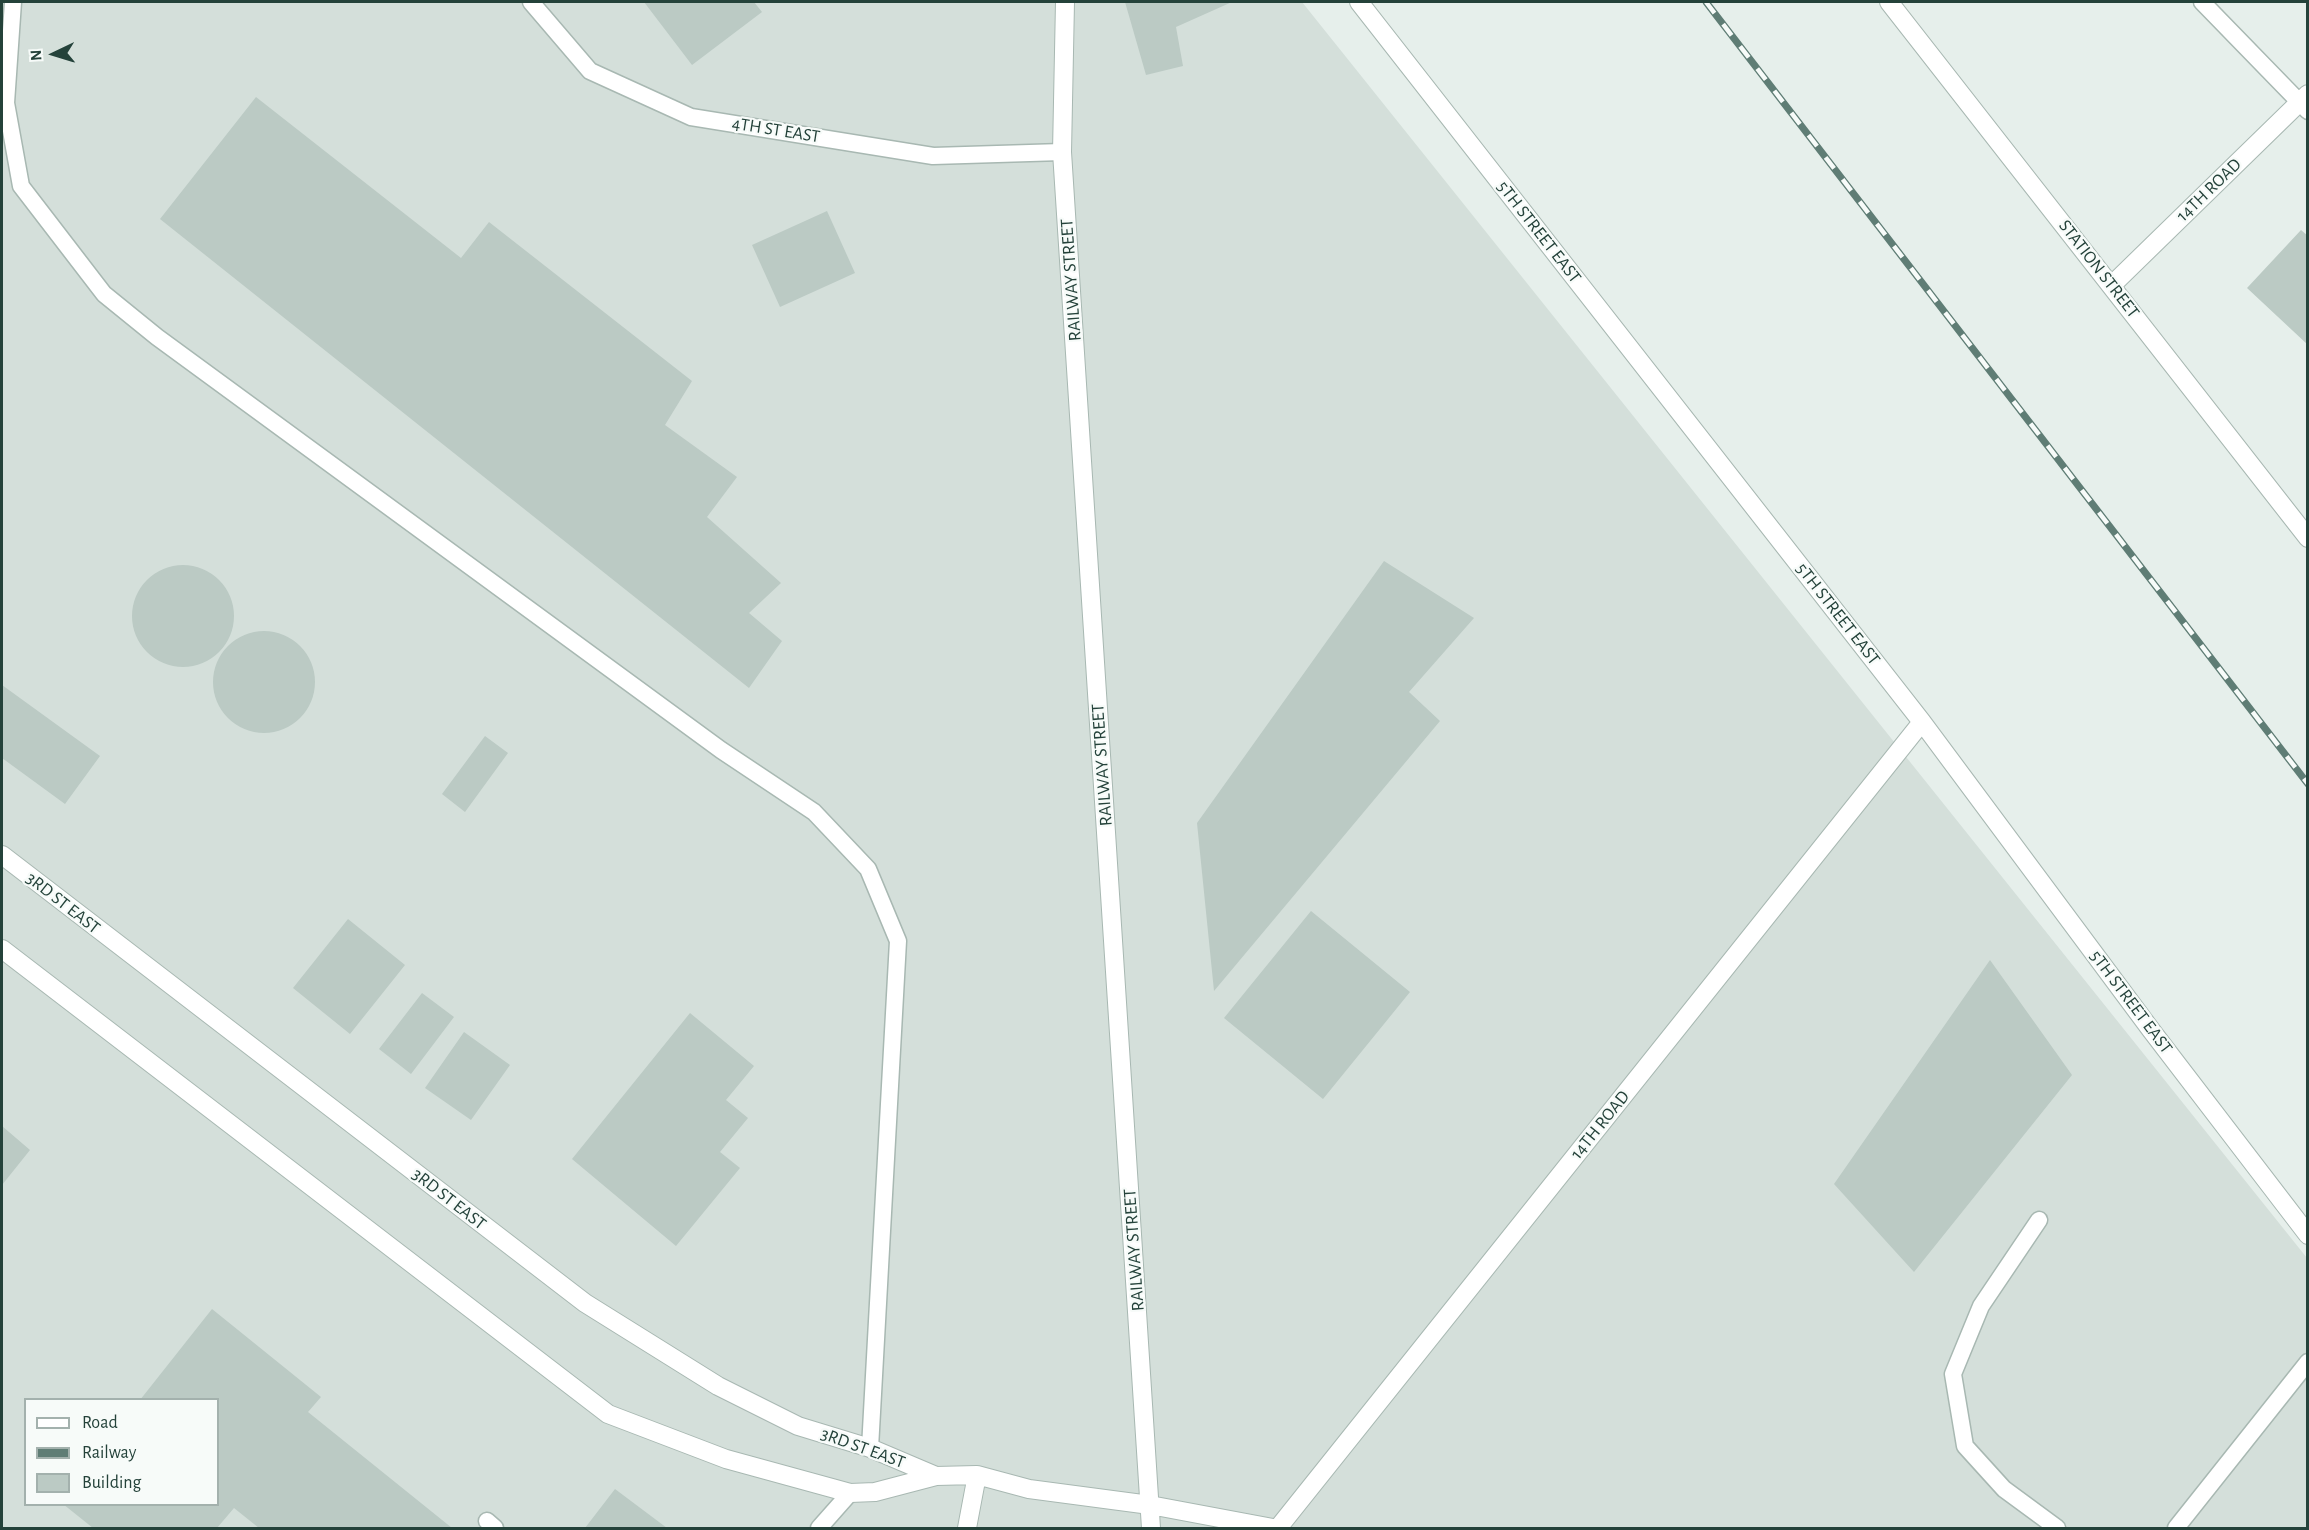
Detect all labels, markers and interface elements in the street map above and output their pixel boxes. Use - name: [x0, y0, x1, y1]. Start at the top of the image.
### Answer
- north arrow: [24, 24, 84, 84]
- text: N: [28, 49, 44, 61]
- street label: 4TH ST EAST: [730, 112, 822, 148]
- street label: 14TH ROAD: [2172, 154, 2246, 226]
- street label: 5TH STREET EAST: [1492, 177, 1586, 287]
- street label: STATION STREET: [2054, 216, 2144, 322]
- street label: RAILWAY STREET: [1056, 218, 1086, 342]
- street label: 5TH STREET EAST: [1791, 559, 1885, 669]
- street label: RAILWAY STREET: [1087, 703, 1117, 827]
- street label: 3RD ST EAST: [22, 867, 104, 939]
- street label: 5TH STREET EAST: [2085, 946, 2177, 1058]
- street label: 14TH ROAD: [1566, 1086, 1634, 1164]
- street label: 3RD ST EAST: [408, 1163, 490, 1235]
- street label: RAILWAY STREET: [1119, 1188, 1149, 1312]
- legend: [24, 1398, 219, 1506]
- text: Road: [82, 1414, 118, 1432]
- street label: 3RD ST EAST: [818, 1423, 908, 1473]
- text: Railway: [82, 1444, 136, 1462]
- text: Building: [82, 1474, 141, 1492]

